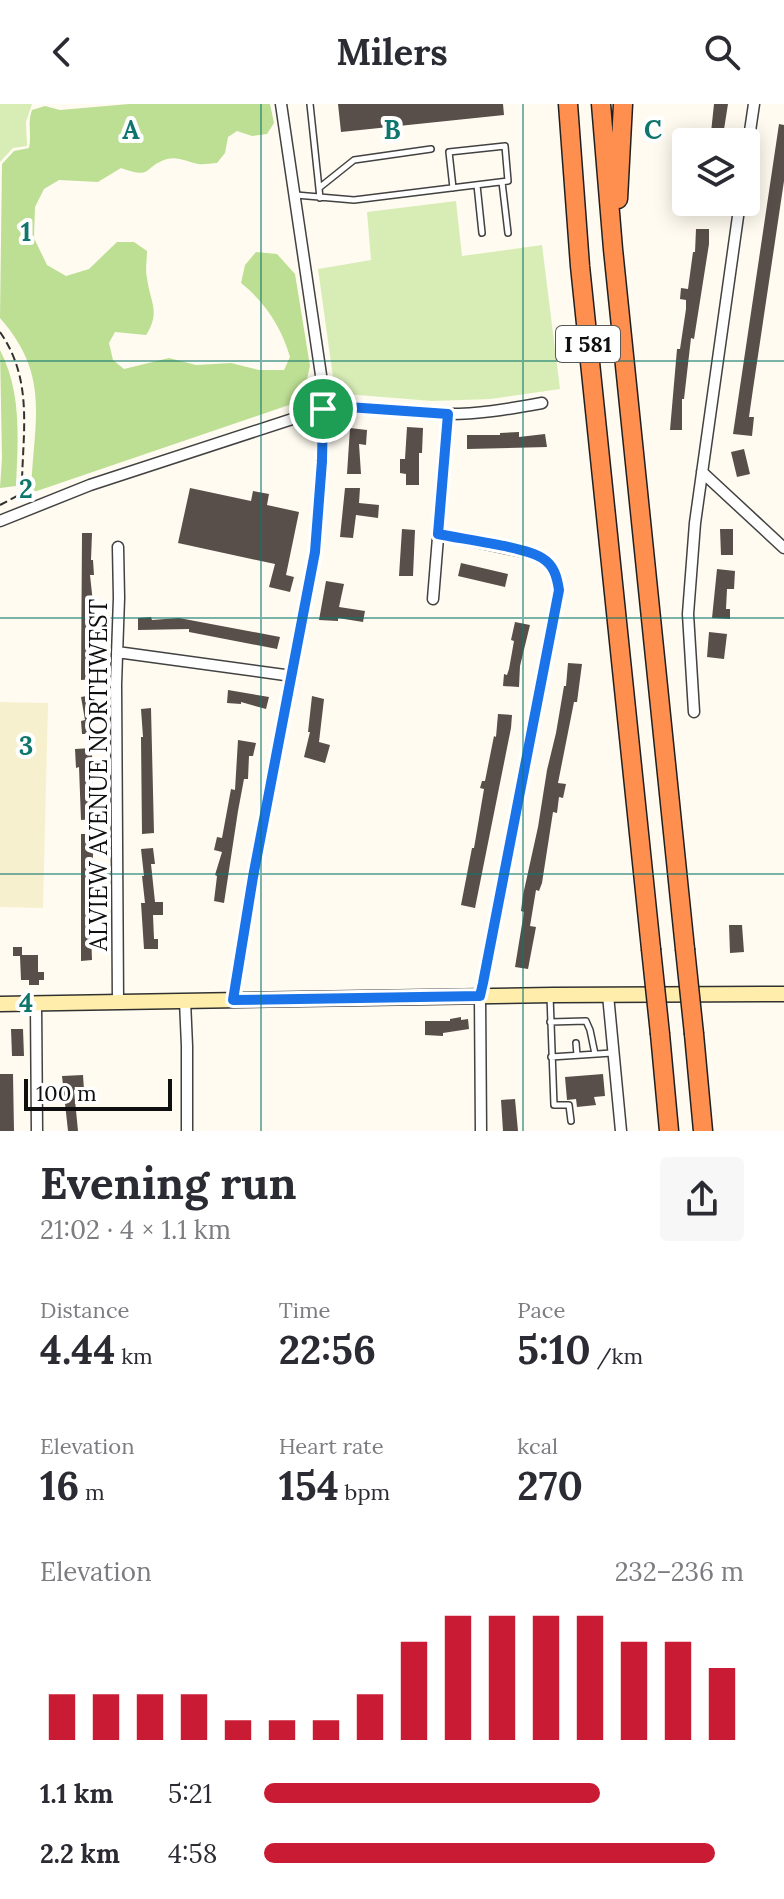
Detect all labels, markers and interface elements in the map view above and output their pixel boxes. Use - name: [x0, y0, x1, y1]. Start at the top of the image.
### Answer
- text: Milers: [336, 29, 448, 75]
- icon: back: [40, 30, 84, 74]
- icon: search: [700, 30, 744, 74]
- text: A: [122, 113, 140, 146]
- text: B: [383, 113, 401, 146]
- text: C: [644, 113, 662, 146]
- map controls: [672, 128, 760, 216]
- button: layers: [672, 128, 760, 216]
- text: 1: [21, 215, 31, 248]
- road number: I 581: [556, 326, 620, 362]
- pin: [289, 375, 357, 443]
- icon: arrive: [301, 387, 345, 431]
- text: 2: [19, 472, 33, 505]
- street label: ALVIEW AVENUE NORTHWEST: [83, 599, 114, 952]
- text: 3: [19, 729, 33, 762]
- text: 4: [19, 986, 33, 1019]
- scale bar: [24, 1075, 172, 1111]
- text: 100 m: [36, 1079, 97, 1107]
- text: Evening run: [40, 1155, 297, 1211]
- button: share: [660, 1157, 744, 1241]
- text: 21:02 · 4 × 1.1 km: [40, 1213, 231, 1246]
- text: Distance: [40, 1296, 130, 1324]
- text: Time: [279, 1296, 331, 1324]
- text: Pace: [517, 1296, 565, 1324]
- text: 4.44: [40, 1324, 115, 1375]
- text: 22:56: [279, 1324, 376, 1375]
- text: 5:10: [517, 1324, 591, 1375]
- text: km: [115, 1342, 153, 1370]
- text: /km: [591, 1342, 643, 1370]
- text: Elevation: [40, 1432, 135, 1460]
- text: Heart rate: [279, 1432, 384, 1460]
- text: kcal: [517, 1432, 558, 1460]
- text: 16: [40, 1460, 79, 1511]
- text: 154: [279, 1460, 339, 1511]
- text: 270: [517, 1460, 583, 1511]
- text: m: [79, 1478, 105, 1506]
- text: bpm: [339, 1478, 390, 1506]
- text: Elevation: [40, 1555, 152, 1588]
- text: 232–236 m: [615, 1555, 744, 1588]
- text: 1.1 km: [40, 1777, 113, 1810]
- text: 5:21: [168, 1777, 212, 1810]
- text: 2.2 km: [40, 1837, 120, 1870]
- text: 4:58: [168, 1837, 217, 1870]

